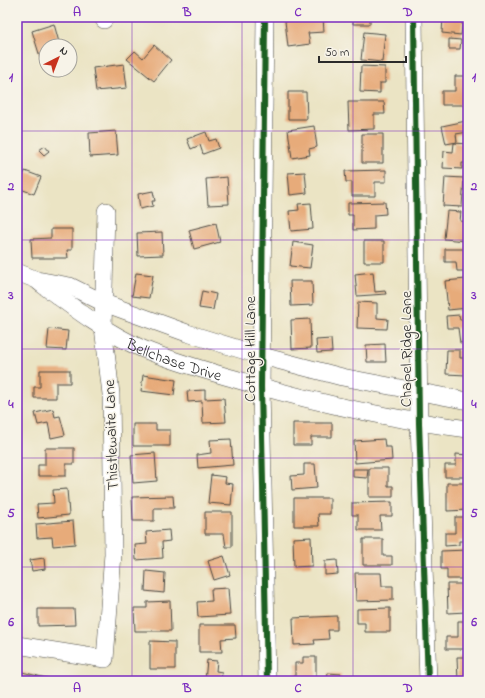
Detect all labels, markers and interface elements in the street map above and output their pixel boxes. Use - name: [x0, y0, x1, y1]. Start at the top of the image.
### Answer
- text: A: [73, 3, 81, 22]
- text: B: [182, 3, 192, 22]
- text: C: [294, 3, 302, 22]
- text: D: [402, 3, 413, 22]
- north arrow: [38, 38, 78, 78]
- scale bar: [319, 38, 406, 64]
- text: N: [56, 43, 72, 60]
- text: 50 m: [325, 44, 349, 62]
- text: 1: [9, 68, 14, 87]
- text: 1: [472, 68, 477, 87]
- text: 2: [7, 177, 15, 196]
- text: 2: [470, 177, 478, 196]
- text: 3: [7, 286, 14, 305]
- text: 3: [470, 286, 477, 305]
- street label: Chapel Ridge Lane: [395, 290, 419, 407]
- street label: Cottage Hill Lane: [239, 295, 263, 402]
- street label: Bellchase Drive: [121, 332, 225, 389]
- street label: Thistlewaite Lane: [98, 378, 126, 491]
- text: 4: [7, 395, 14, 414]
- text: 4: [470, 395, 477, 414]
- text: 5: [7, 504, 15, 523]
- text: 5: [470, 504, 478, 523]
- text: 6: [7, 613, 14, 632]
- text: 6: [470, 613, 477, 632]
- text: A: [73, 679, 81, 698]
- text: B: [182, 679, 192, 698]
- text: C: [294, 679, 302, 698]
- text: D: [402, 679, 413, 698]

